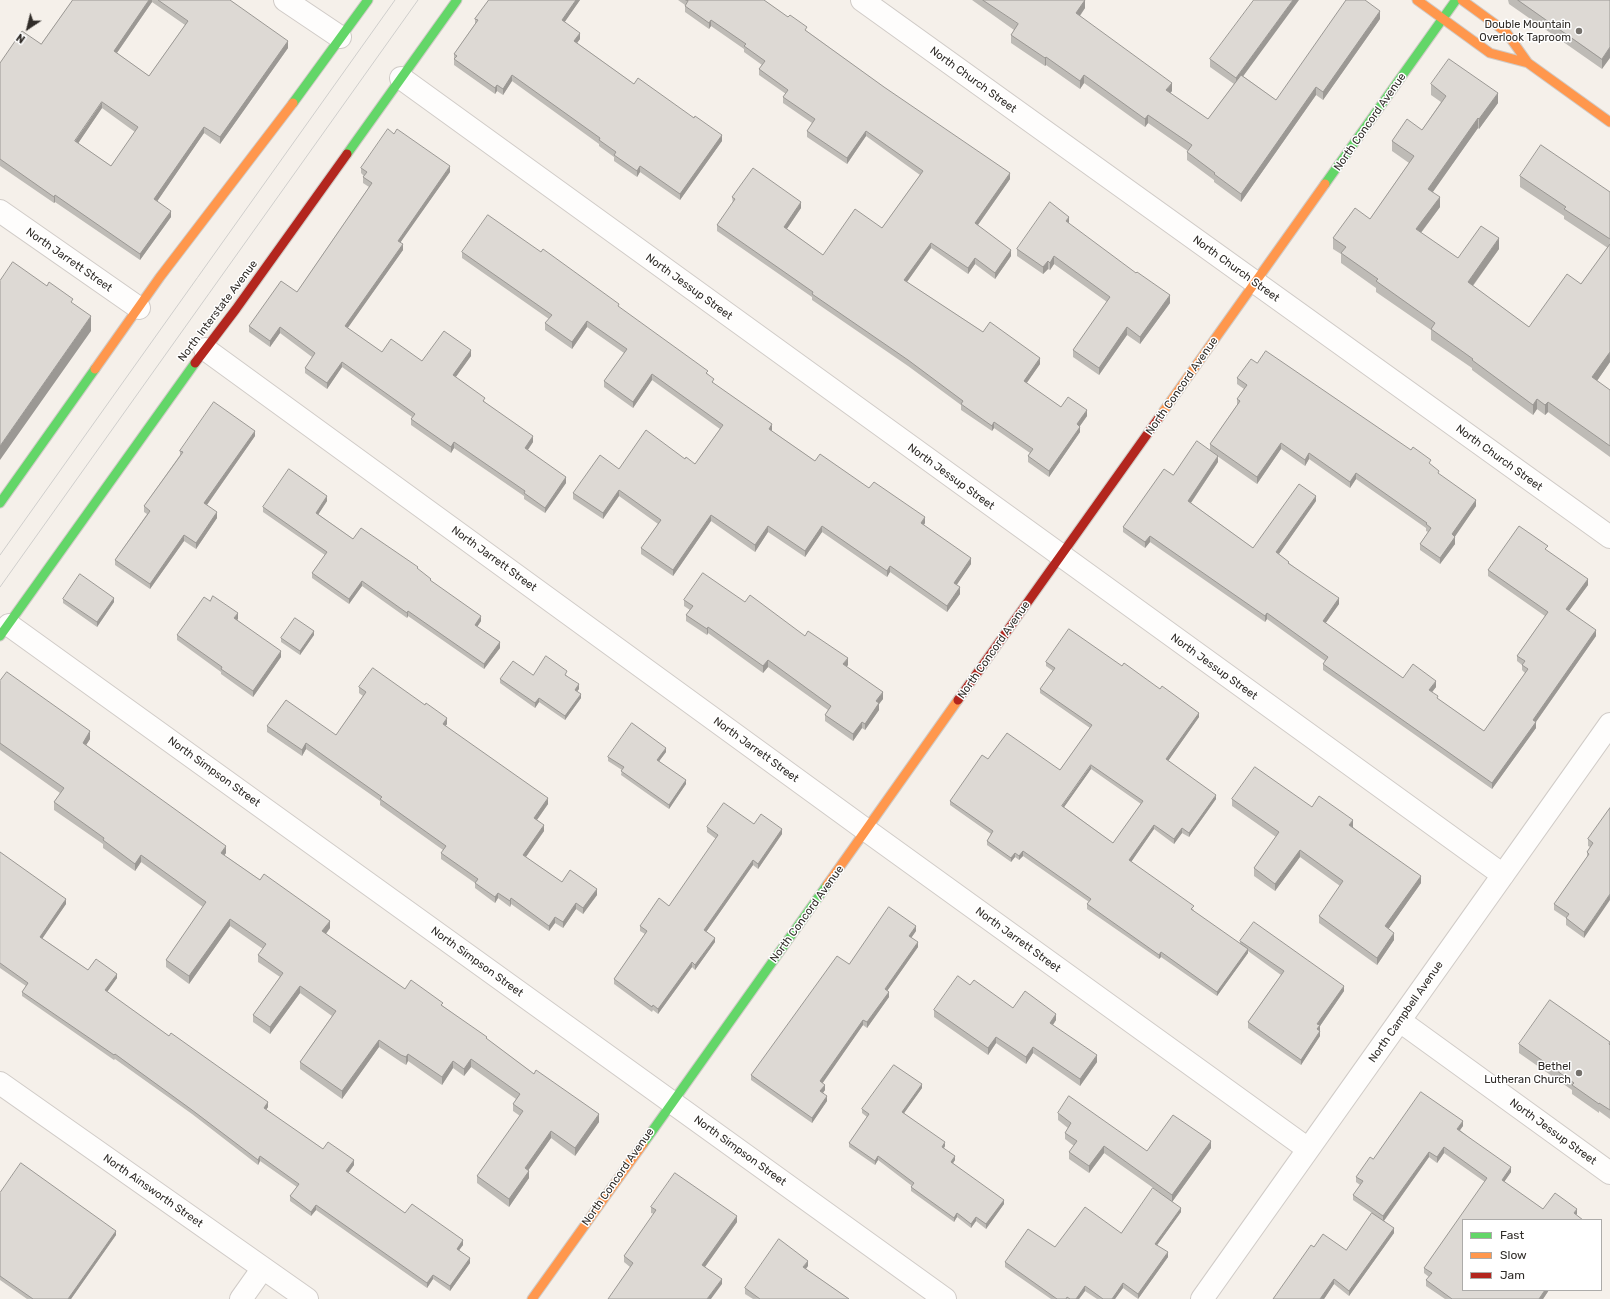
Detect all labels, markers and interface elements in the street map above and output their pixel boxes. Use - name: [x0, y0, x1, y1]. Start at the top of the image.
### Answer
- north arrow: [8, 8, 48, 48]
- place label: Double Mountain Overlook Taproom: [1479, 18, 1571, 44]
- marker: Double Mountain Overlook Taproom: [1574, 26, 1584, 36]
- text: N: [14, 31, 28, 46]
- street label: North Church Street: [927, 44, 1019, 116]
- street label: North Concord Avenue: [1331, 71, 1409, 173]
- street label: North Jarrett Street: [23, 225, 115, 295]
- street label: North Church Street: [1190, 233, 1282, 305]
- street label: North Jessup Street: [643, 251, 735, 323]
- street label: North Interstate Avenue: [176, 258, 260, 364]
- street label: North Concord Avenue: [1143, 335, 1221, 437]
- street label: North Church Street: [1453, 422, 1545, 494]
- street label: North Jessup Street: [905, 441, 997, 513]
- street label: North Jarrett Street: [449, 524, 539, 594]
- street label: North Concord Avenue: [955, 599, 1033, 701]
- street label: North Jessup Street: [1168, 631, 1260, 703]
- street label: North Jarrett Street: [711, 715, 801, 785]
- street label: North Simpson Street: [165, 734, 263, 810]
- street label: North Concord Avenue: [767, 863, 847, 965]
- street label: North Jarrett Street: [973, 905, 1063, 975]
- street label: North Simpson Street: [428, 924, 526, 1000]
- street label: North Campbell Avenue: [1366, 959, 1446, 1065]
- place label: Bethel Lutheran Church: [1484, 1060, 1571, 1086]
- marker: Bethel Lutheran Church: [1574, 1068, 1584, 1078]
- street label: North Jessup Street: [1507, 1096, 1599, 1168]
- street label: North Simpson Street: [691, 1113, 789, 1189]
- street label: North Concord Avenue: [579, 1126, 657, 1228]
- street label: North Ainsworth Street: [101, 1152, 205, 1230]
- legend: [1462, 1219, 1602, 1291]
- text: Fast: [1500, 1228, 1524, 1242]
- text: Slow: [1500, 1248, 1527, 1262]
- text: Jam: [1500, 1268, 1525, 1282]

